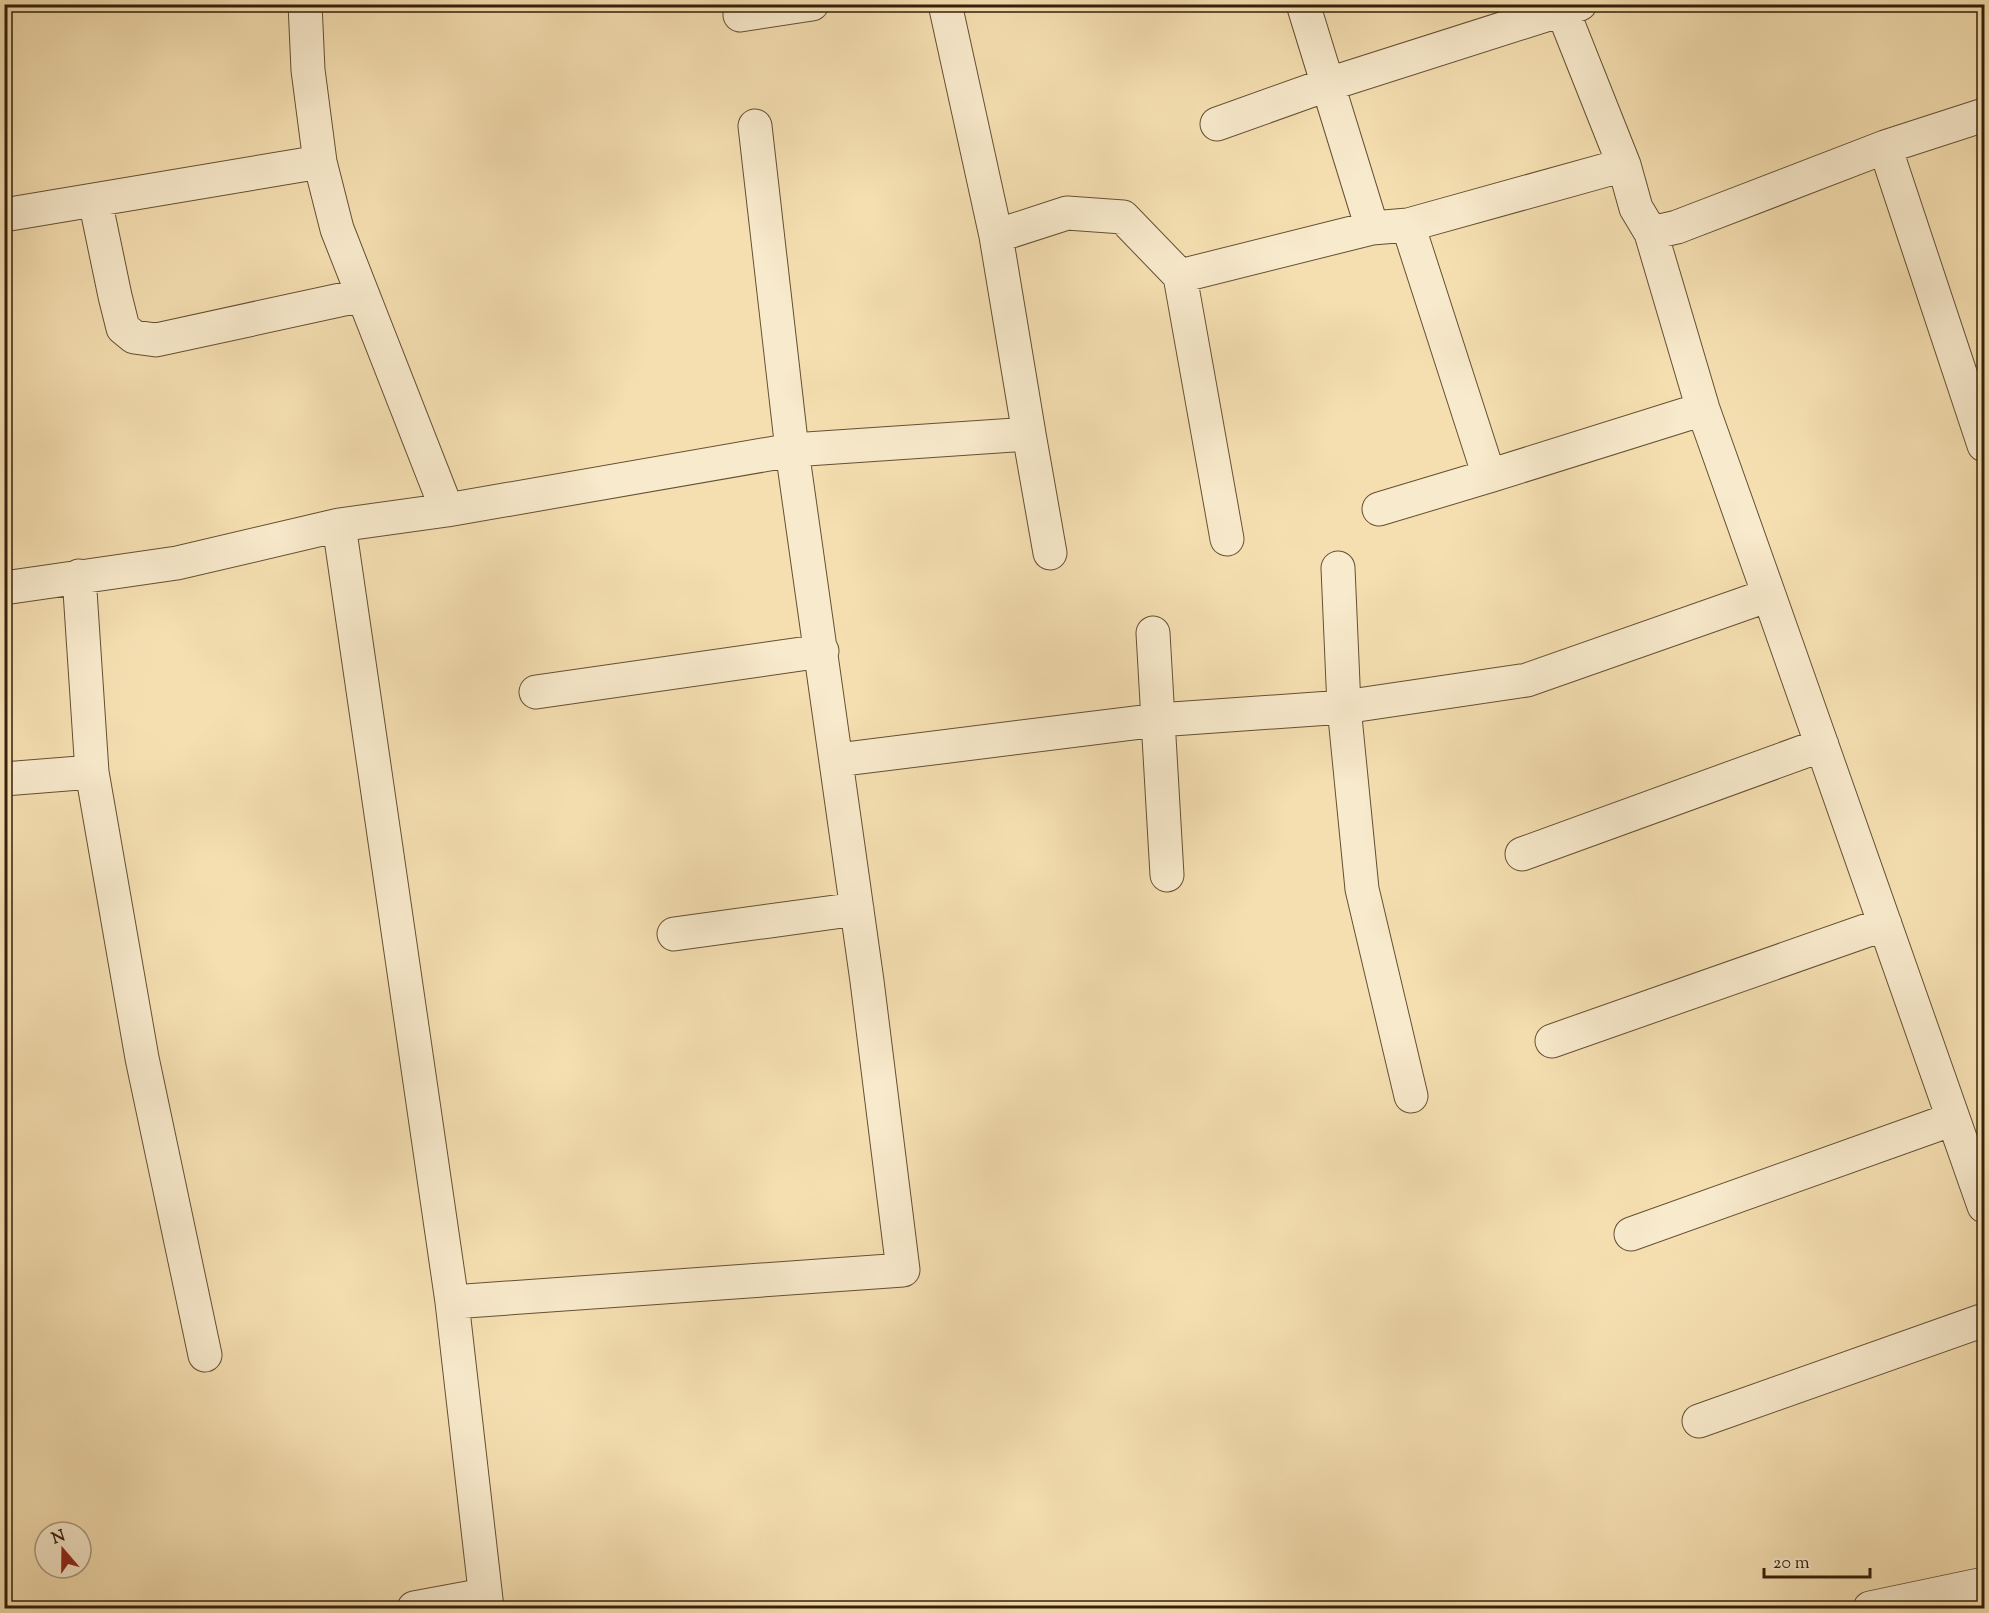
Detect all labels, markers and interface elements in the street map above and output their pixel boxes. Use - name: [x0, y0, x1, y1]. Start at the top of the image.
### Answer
- north arrow: [33, 1520, 93, 1580]
- text: N: [49, 1525, 69, 1551]
- scale bar: [1764, 1541, 1870, 1579]
- text: 20 m: [1773, 1551, 1810, 1577]

